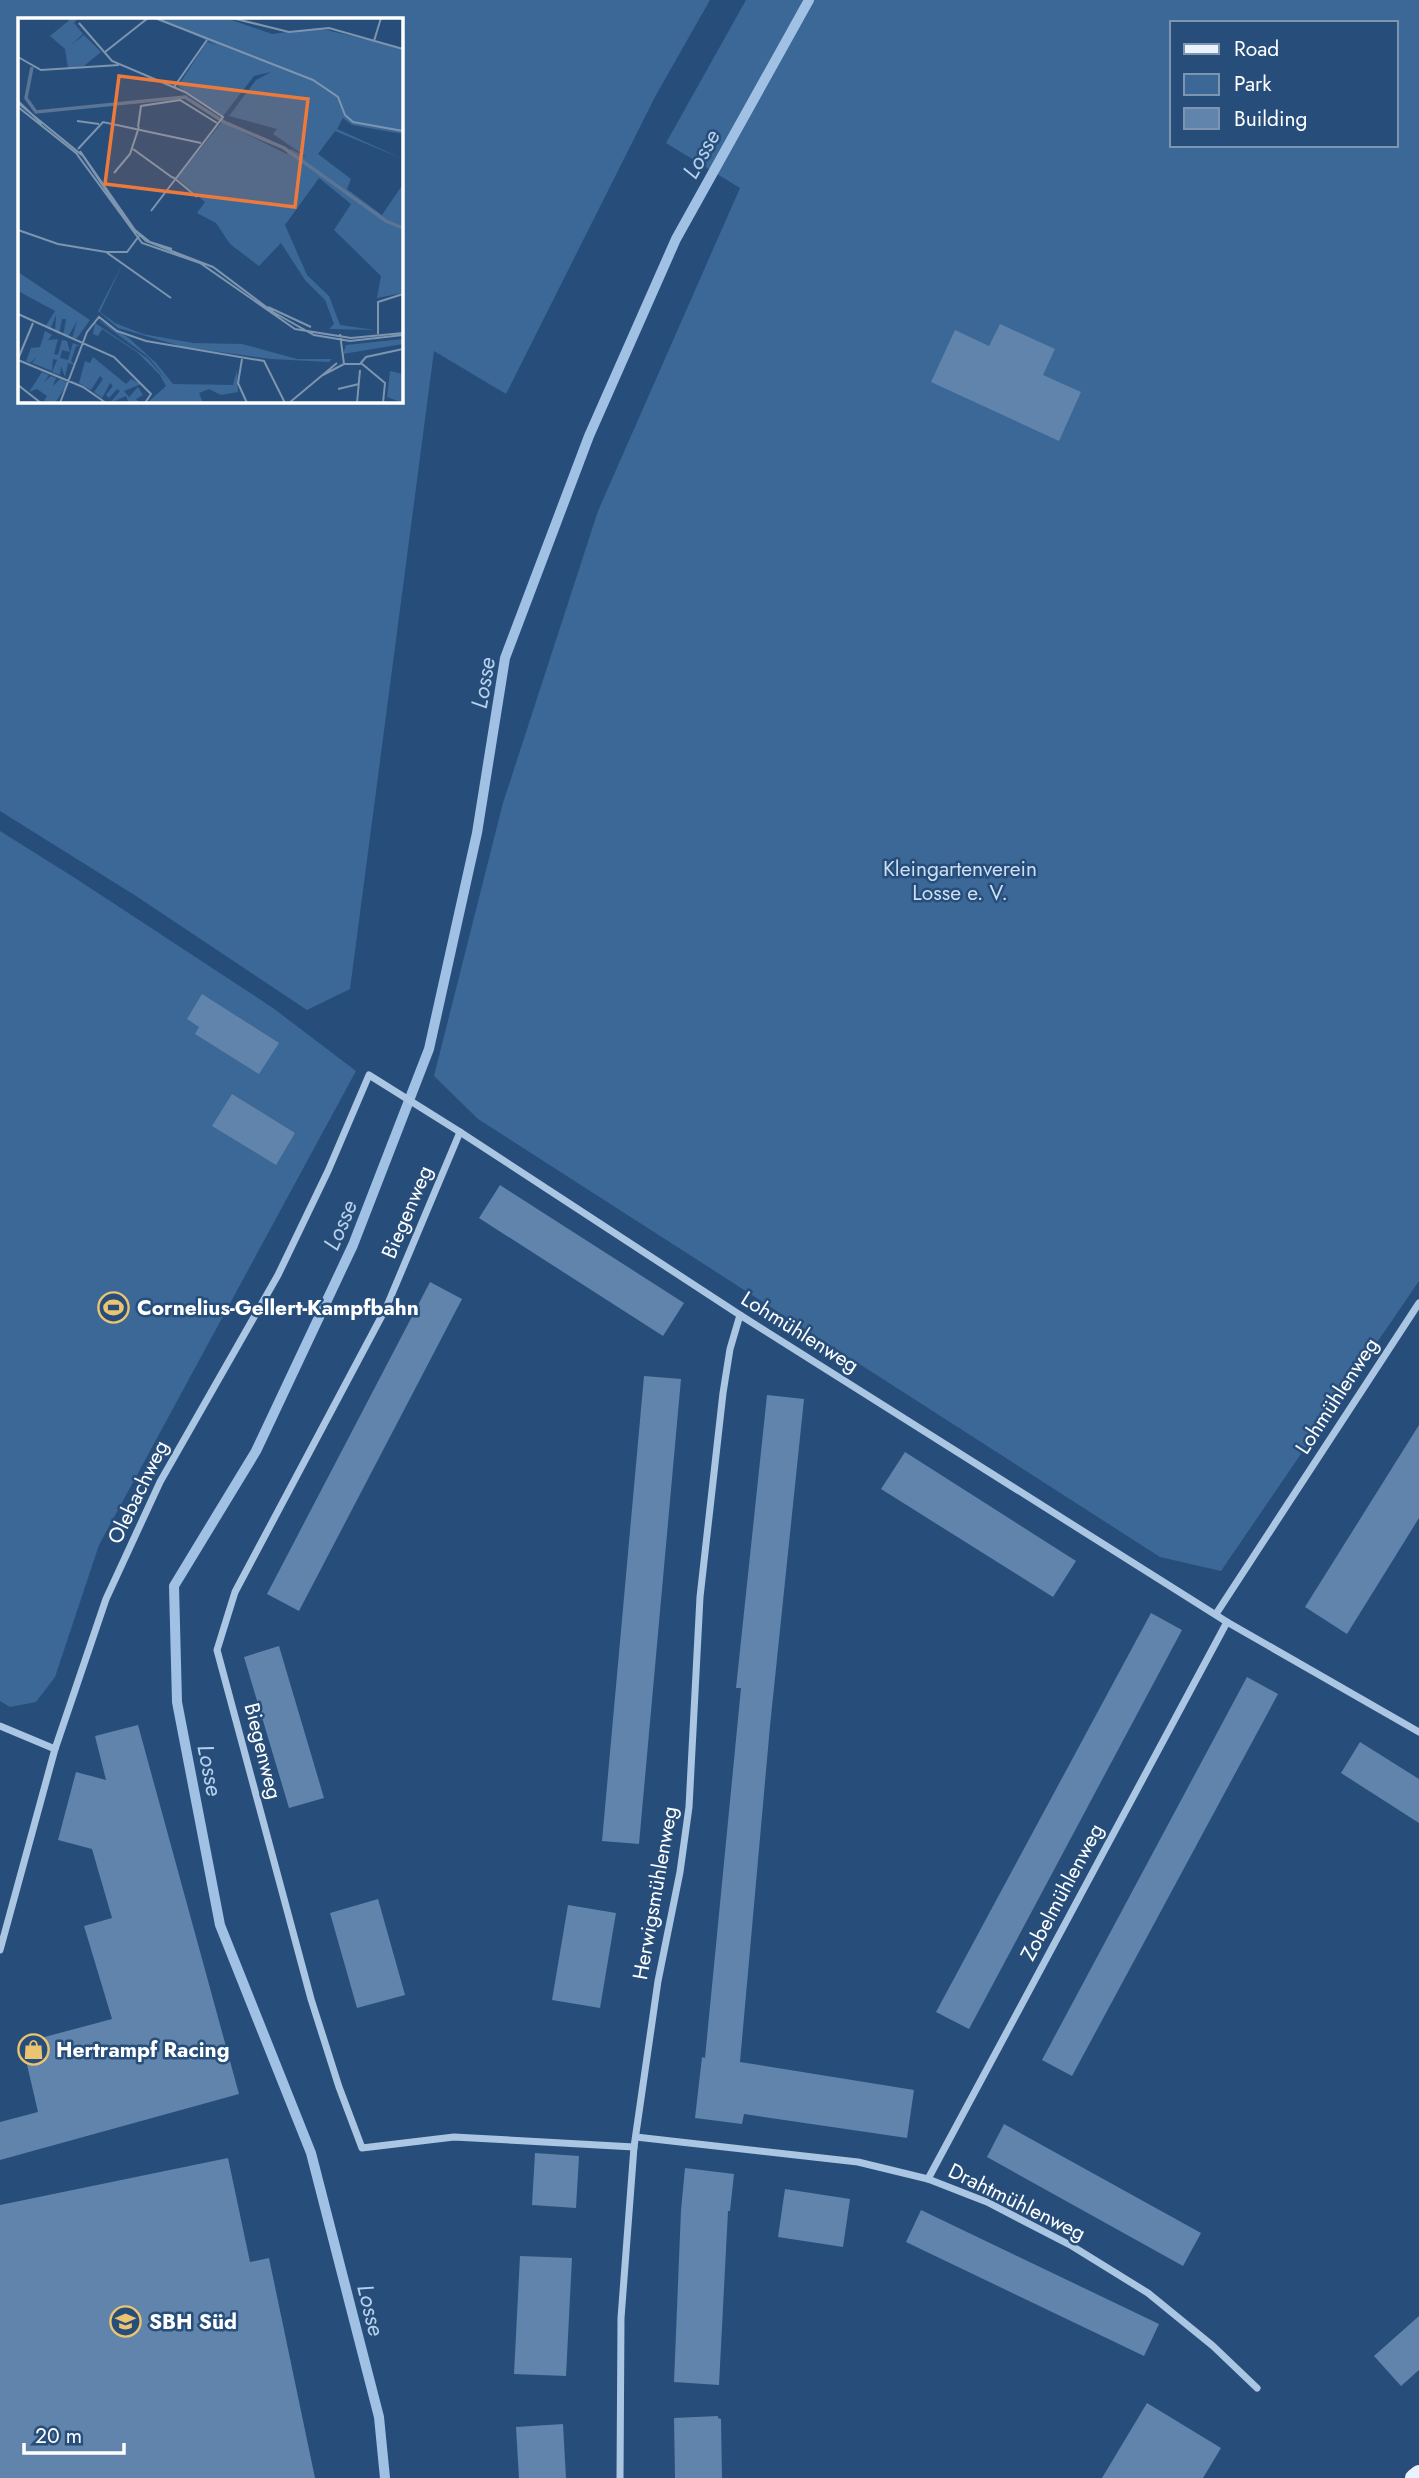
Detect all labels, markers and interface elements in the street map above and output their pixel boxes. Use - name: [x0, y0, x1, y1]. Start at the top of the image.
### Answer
- inset map: [18, 18, 402, 402]
- legend: [1170, 21, 1398, 147]
- text: Road: [1234, 34, 1279, 64]
- text: Park: [1234, 69, 1272, 99]
- text: Building: [1234, 104, 1307, 134]
- water label: Losse: [674, 123, 729, 185]
- water label: Losse: [462, 654, 504, 711]
- park label: Kleingartenverein Losse e. V.: [883, 854, 1037, 908]
- street label: Biegenweg: [374, 1161, 440, 1263]
- water label: Losse: [314, 1194, 366, 1255]
- street label: Lohmühlenweg: [735, 1284, 865, 1380]
- sports icon: Cornelius-Gellert-Kampfbahn: [97, 1291, 131, 1325]
- place label: Cornelius-Gellert-Kampfbahn: [137, 1293, 419, 1323]
- street label: Lohmühlenweg: [1288, 1332, 1386, 1460]
- street label: Olebachweg: [100, 1435, 176, 1549]
- street label: Biegenweg: [237, 1700, 289, 1802]
- water label: Losse: [188, 1741, 232, 1799]
- street label: Herwigsmühlenweg: [625, 1804, 685, 1982]
- street label: Zobelmühlenweg: [1013, 1818, 1111, 1966]
- shop icon: Hertrampf Racing: [16, 2033, 50, 2067]
- place label: Hertrampf Racing: [56, 2035, 229, 2065]
- street label: Drahtmühlenweg: [943, 2156, 1091, 2248]
- water label: Losse: [348, 2281, 394, 2340]
- school or university icon: SBH Süd: [109, 2305, 143, 2339]
- place label: SBH Süd: [149, 2307, 237, 2337]
- scale bar: [24, 2412, 124, 2456]
- text: 20 m: [35, 2421, 82, 2451]

